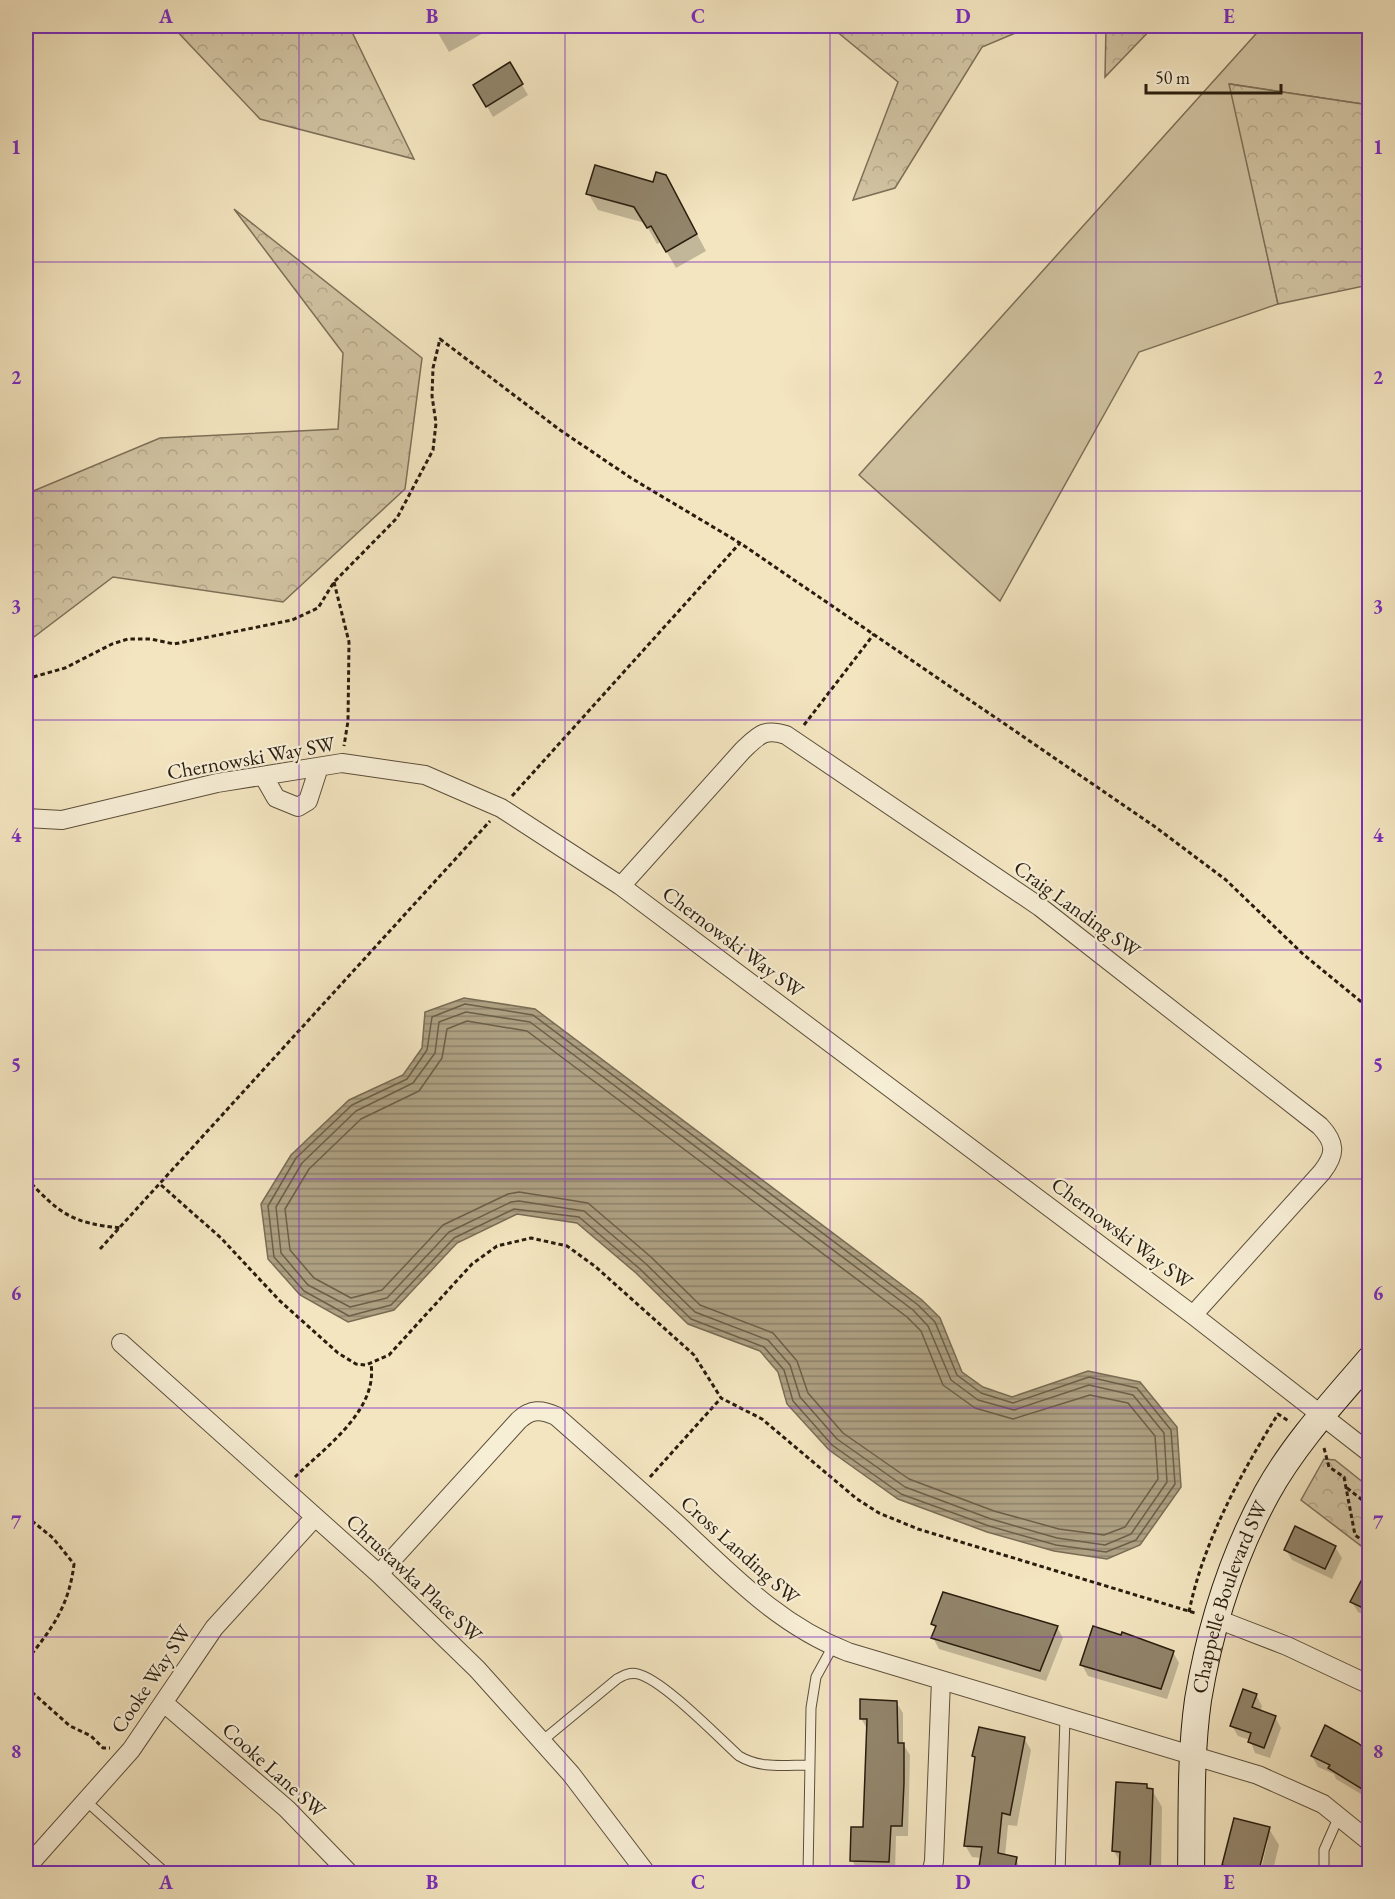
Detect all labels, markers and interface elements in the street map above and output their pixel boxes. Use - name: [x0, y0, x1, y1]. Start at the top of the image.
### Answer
- text: A: [158, 3, 174, 29]
- text: B: [426, 3, 438, 29]
- text: C: [691, 3, 705, 29]
- text: D: [955, 3, 971, 29]
- text: E: [1223, 3, 1235, 29]
- scale bar: [1146, 57, 1281, 95]
- text: 50 m: [1155, 66, 1190, 89]
- text: 1: [11, 134, 21, 160]
- text: 1: [1373, 134, 1383, 160]
- text: 2: [11, 364, 22, 390]
- text: 2: [1373, 364, 1384, 390]
- text: 3: [11, 593, 21, 619]
- text: 3: [1373, 593, 1383, 619]
- street label: Chernowski Way SW: [165, 729, 338, 786]
- text: 4: [11, 822, 22, 848]
- text: 4: [1373, 822, 1384, 848]
- street label: Craig Landing SW: [1009, 854, 1146, 964]
- street label: Chernowski Way SW: [657, 880, 810, 1004]
- text: 5: [11, 1051, 21, 1077]
- text: 5: [1373, 1051, 1383, 1077]
- street label: Chernowski Way SW: [1046, 1171, 1199, 1295]
- text: 6: [11, 1280, 22, 1306]
- text: 6: [1373, 1280, 1384, 1306]
- street label: Cross Landing SW: [675, 1489, 806, 1611]
- street label: Chappelle Boulevard SW: [1185, 1495, 1274, 1696]
- street label: Chrustawka Place SW: [341, 1508, 489, 1648]
- text: 7: [11, 1509, 22, 1535]
- text: 7: [1373, 1509, 1384, 1535]
- street label: Cooke Way SW: [104, 1619, 197, 1738]
- street label: Cooke Lane SW: [217, 1716, 333, 1824]
- text: 8: [11, 1738, 21, 1764]
- text: 8: [1373, 1738, 1383, 1764]
- text: A: [158, 1869, 174, 1895]
- text: B: [426, 1869, 438, 1895]
- text: C: [691, 1869, 705, 1895]
- text: D: [955, 1869, 971, 1895]
- text: E: [1223, 1869, 1235, 1895]

